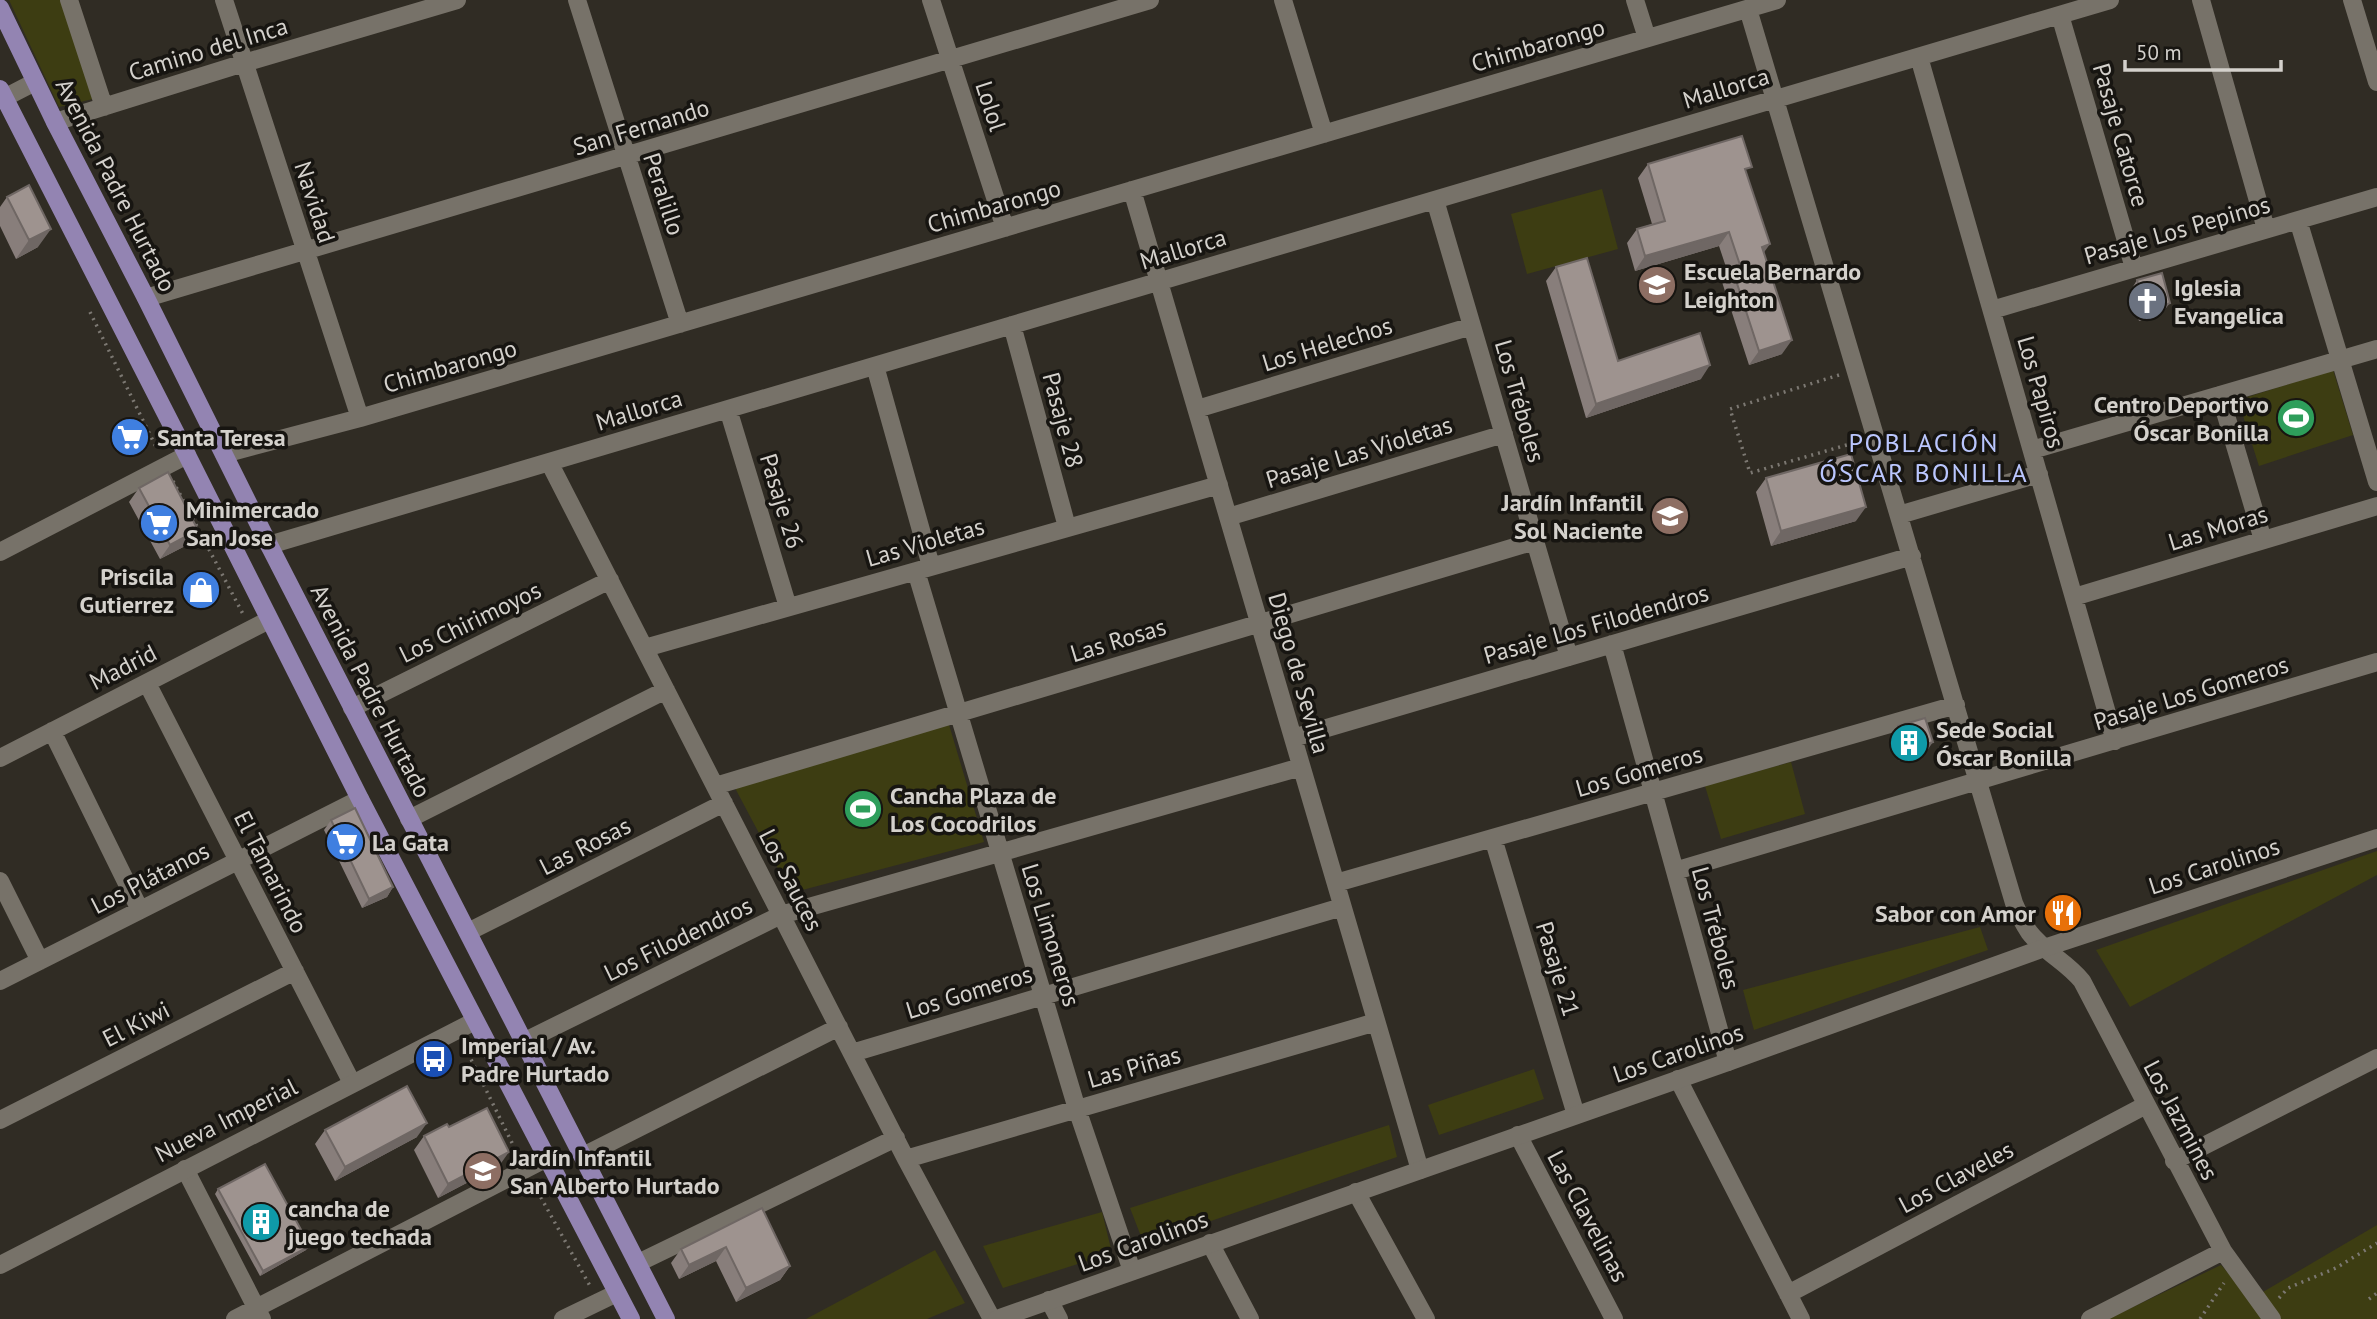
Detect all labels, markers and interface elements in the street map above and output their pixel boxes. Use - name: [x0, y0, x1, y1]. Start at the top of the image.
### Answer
- street label: Camino del Inca: [125, 10, 291, 88]
- street label: Chimbarongo: [1468, 11, 1608, 79]
- scale bar: [2125, 28, 2281, 72]
- text: 50 m: [2136, 39, 2182, 66]
- street label: Mallorca: [1679, 60, 1773, 116]
- street label: Pasaje Catorce: [2086, 60, 2156, 210]
- street label: Avenida Padre Hurtado: [49, 73, 183, 297]
- street label: Lolol: [968, 77, 1014, 135]
- street label: San Fernando: [569, 92, 713, 162]
- street label: Peralillo: [636, 149, 692, 239]
- street label: Navidad: [287, 157, 343, 247]
- street label: Chimbarongo: [924, 172, 1064, 240]
- street label: Pasaje Los Pepinos: [2080, 189, 2274, 271]
- street label: Mallorca: [1136, 221, 1230, 277]
- place label: Escuela Bernardo Leighton: [1684, 256, 1861, 315]
- school or university icon: Escuela Bernardo Leighton: [1636, 264, 1678, 306]
- place label: Iglesia Evangelica: [2174, 272, 2284, 331]
- church icon: Iglesia Evangelica: [2126, 280, 2168, 322]
- street label: Los Helechos: [1258, 310, 1396, 378]
- street label: Chimbarongo: [380, 332, 520, 400]
- street label: Los Papiros: [2010, 332, 2072, 452]
- street label: Los Tréboles: [1488, 336, 1552, 466]
- street label: Pasaje 28: [1035, 369, 1091, 471]
- street label: Mallorca: [592, 382, 686, 438]
- place label: Centro Deportivo Óscar Bonilla: [2094, 389, 2269, 448]
- sports icon: Centro Deportivo Óscar Bonilla: [2275, 397, 2317, 439]
- street label: Pasaje Las Violetas: [1262, 409, 1456, 495]
- supermarket icon: Santa Teresa: [109, 416, 151, 458]
- place label: Santa Teresa: [157, 422, 286, 453]
- district label: POBLACIÓN ÓSCAR BONILLA: [1819, 426, 2029, 489]
- street label: Pasaje 26: [753, 450, 811, 552]
- place label: Jardín Infantil Sol Naciente: [1501, 487, 1644, 546]
- place label: Minimercado San Jose: [186, 494, 319, 553]
- school or university icon: Jardín Infantil Sol Naciente: [1649, 495, 1691, 537]
- street label: Las Moras: [2165, 498, 2271, 558]
- supermarket icon: Minimercado San Jose: [138, 502, 180, 544]
- street label: Las Violetas: [862, 510, 988, 574]
- place label: Priscila Gutierrez: [80, 561, 174, 620]
- shop icon: Priscila Gutierrez: [180, 569, 222, 611]
- street label: Los Chirimoyos: [394, 574, 546, 670]
- street label: Pasaje Los Filodendros: [1480, 577, 1712, 671]
- street label: Avenida Padre Hurtado: [304, 579, 438, 803]
- street label: Diego de Sevilla: [1261, 589, 1337, 757]
- street label: Las Rosas: [1066, 611, 1170, 669]
- street label: Madrid: [84, 637, 162, 697]
- street label: Pasaje Los Gomeros: [2090, 649, 2292, 737]
- place label: Sede Social Óscar Bonilla: [1936, 714, 2072, 773]
- building icon: Sede Social Óscar Bonilla: [1888, 722, 1930, 764]
- street label: Los Gomeros: [1572, 738, 1706, 804]
- place label: Cancha Plaza de Los Cocodrilos: [890, 780, 1056, 839]
- sports icon: Cancha Plaza de Los Cocodrilos: [842, 788, 884, 830]
- street label: El Tamarindo: [227, 806, 315, 938]
- street label: Las Rosas: [534, 810, 636, 882]
- supermarket icon: La Gata: [324, 821, 366, 863]
- street label: Los Sauces: [752, 824, 830, 936]
- place label: La Gata: [372, 827, 449, 858]
- street label: Los Carolinos: [2144, 830, 2284, 902]
- street label: Los Plátanos: [86, 835, 214, 921]
- street label: Los Limoneros: [1015, 860, 1087, 1010]
- street label: Los Tréboles: [1685, 863, 1747, 993]
- street label: Los Filodendros: [599, 890, 757, 988]
- restaurant icon: Sabor con Amor: [2042, 892, 2084, 934]
- place label: Sabor con Amor: [1875, 898, 2037, 929]
- street label: Pasaje 21: [1529, 918, 1587, 1020]
- street label: Los Gomeros: [902, 958, 1036, 1026]
- street label: El Kiwi: [97, 994, 175, 1054]
- street label: Los Carolinos: [1609, 1016, 1747, 1090]
- place label: Imperial / Av. Padre Hurtado: [461, 1030, 609, 1089]
- bus stop icon: Imperial / Av. Padre Hurtado: [413, 1038, 455, 1080]
- street label: Las Piñas: [1084, 1039, 1184, 1095]
- street label: Los Jazmines: [2136, 1055, 2226, 1185]
- street label: Nueva Imperial: [150, 1071, 302, 1169]
- street label: Los Claveles: [1893, 1134, 2019, 1220]
- place label: Jardín Infantil San Alberto Hurtado: [509, 1142, 720, 1201]
- street label: Las Clavelinas: [1540, 1145, 1636, 1287]
- school or university icon: Jardín Infantil San Alberto Hurtado: [462, 1150, 504, 1192]
- place label: cancha de juego techada: [287, 1193, 432, 1252]
- building icon: cancha de juego techada: [240, 1201, 282, 1243]
- street label: Los Carolinos: [1074, 1203, 1212, 1279]

